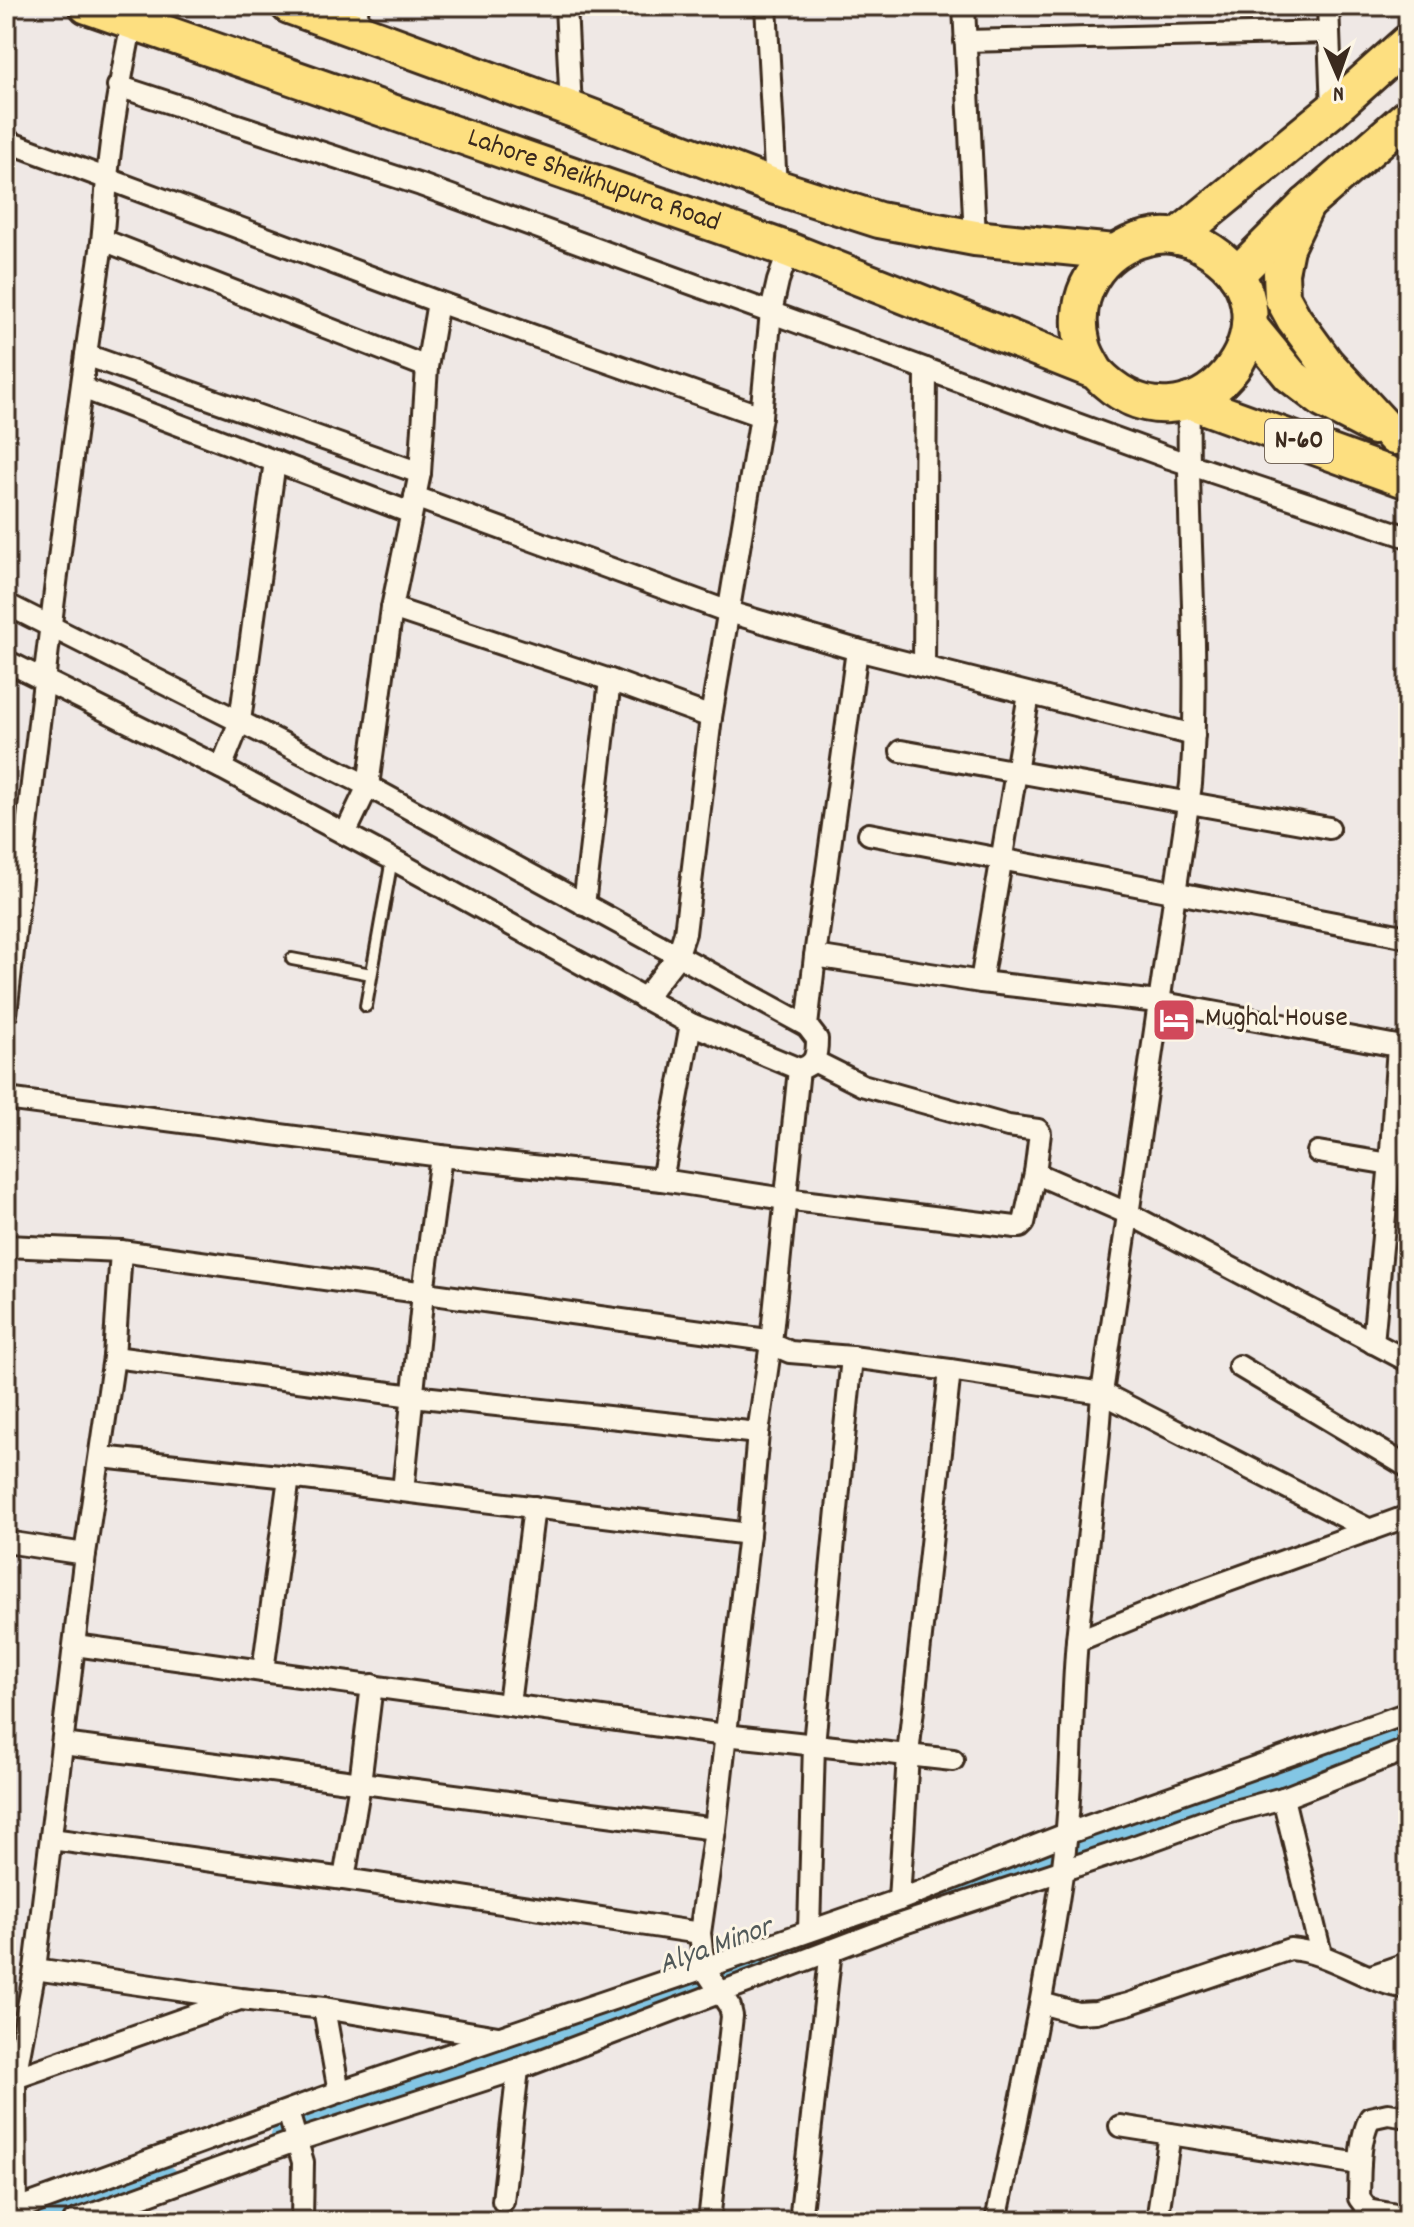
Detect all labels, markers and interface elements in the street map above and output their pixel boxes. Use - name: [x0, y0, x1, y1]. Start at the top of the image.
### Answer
- north arrow: [1298, 36, 1378, 116]
- text: N: [1332, 77, 1345, 108]
- street label: Lahore Sheikhupura Road: [461, 120, 725, 244]
- road number: N-60: [1265, 419, 1333, 463]
- hotel icon: Mughal House: [1150, 996, 1198, 1044]
- place label: Mughal House: [1205, 1000, 1348, 1040]
- water label: Alya Minor: [653, 1907, 781, 1988]

